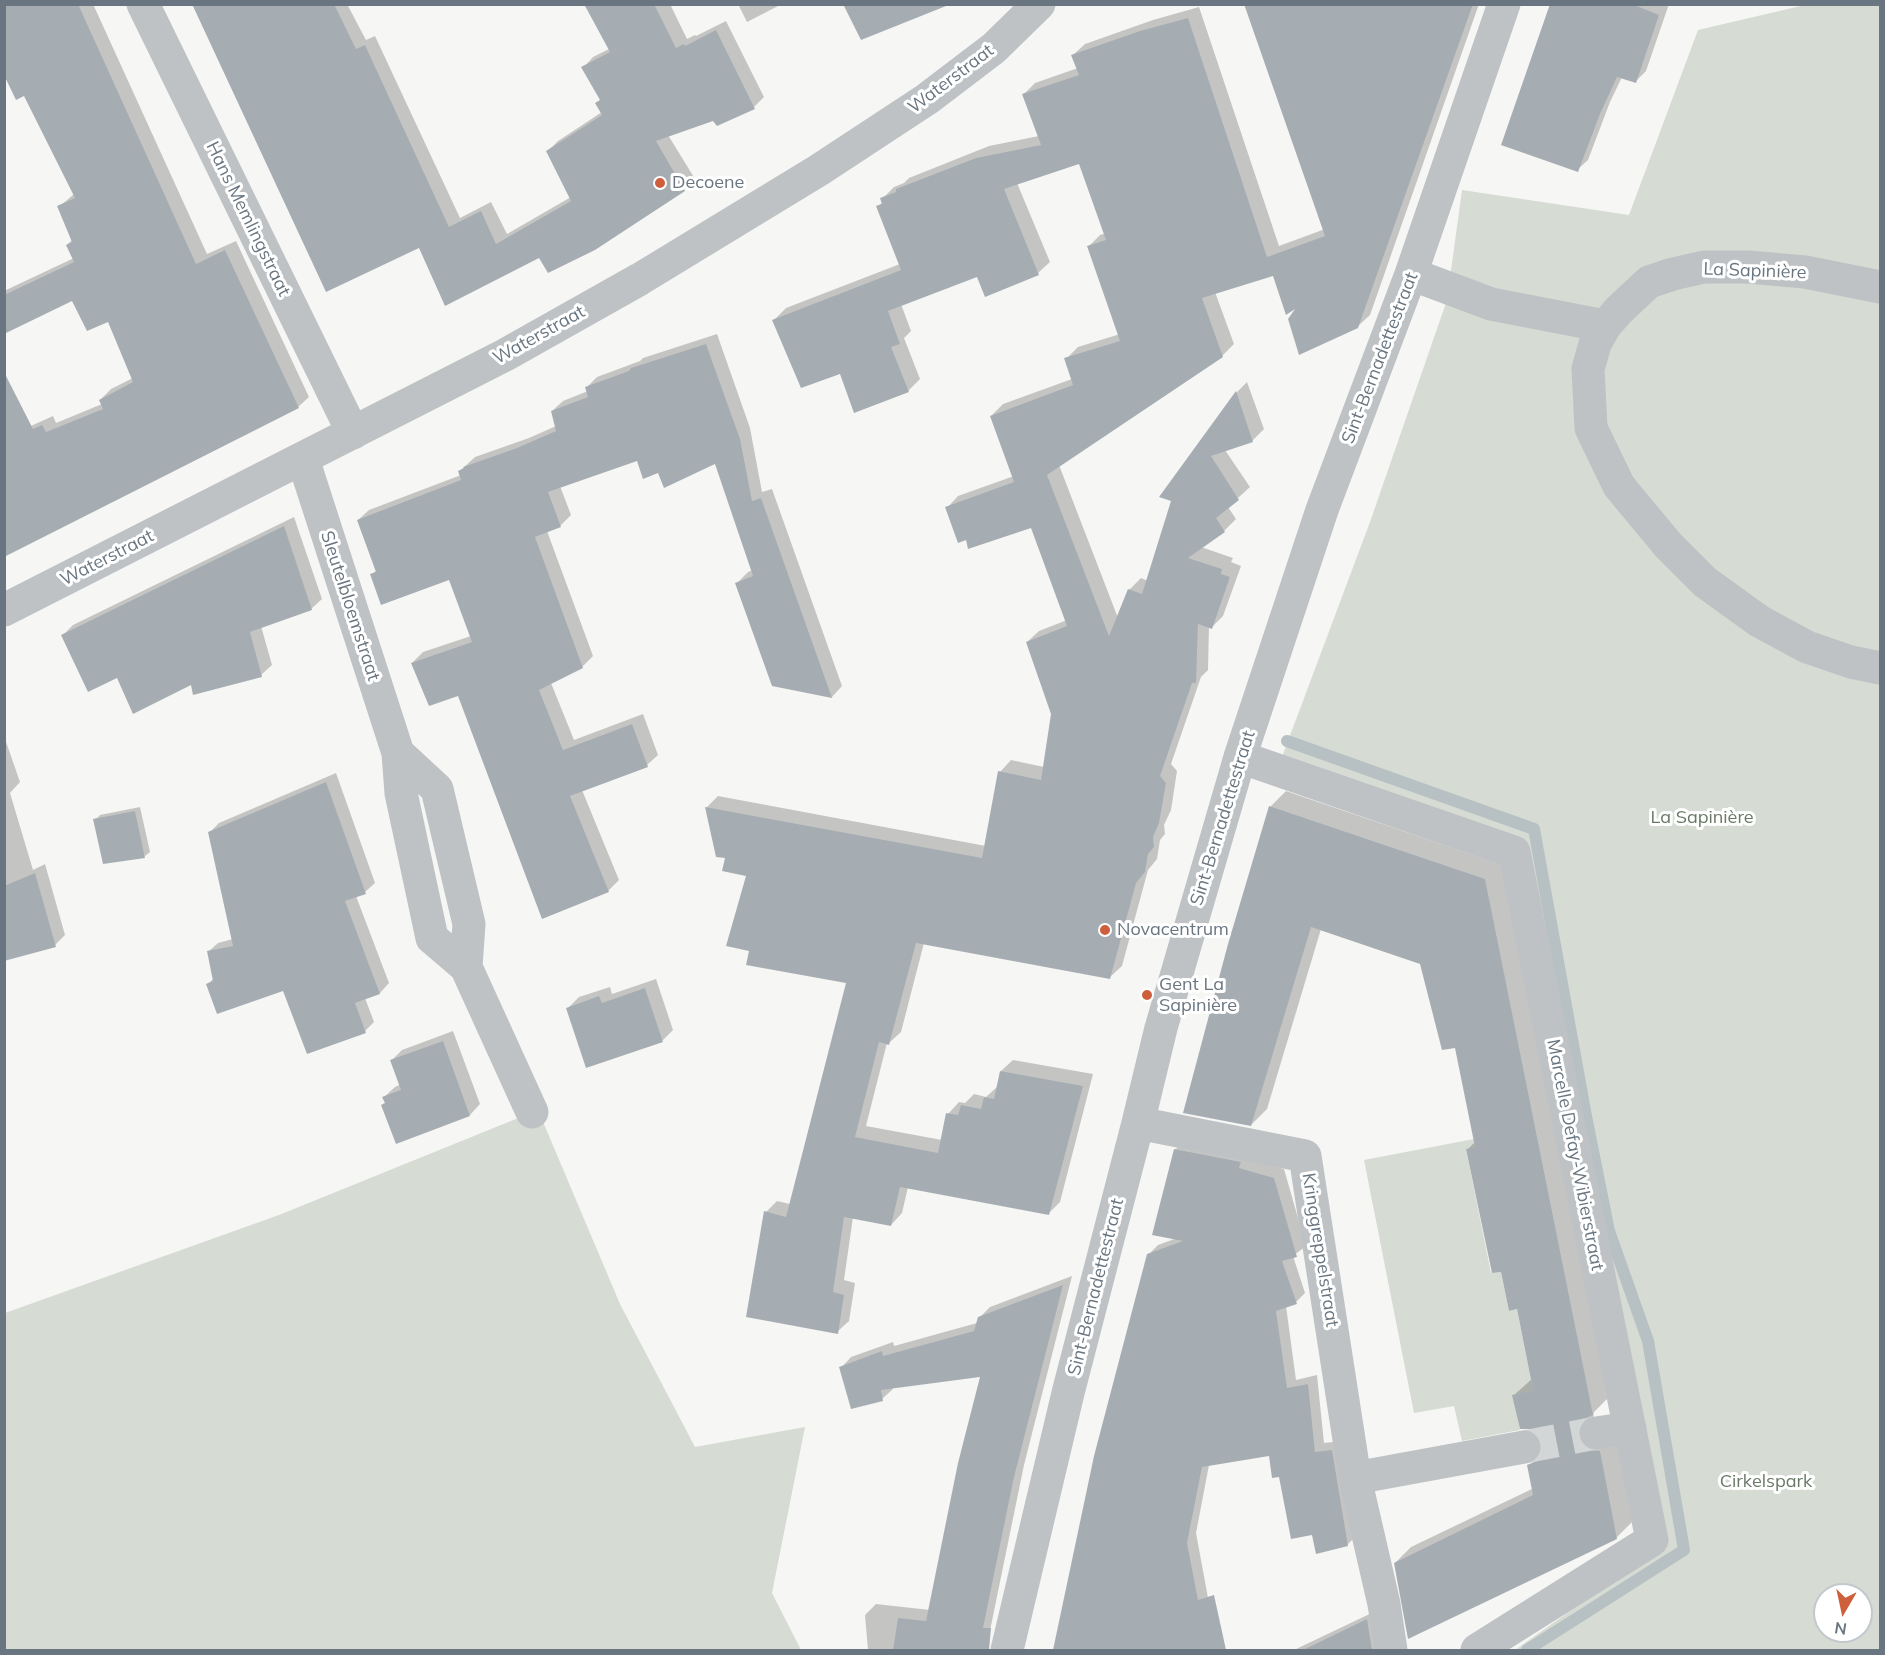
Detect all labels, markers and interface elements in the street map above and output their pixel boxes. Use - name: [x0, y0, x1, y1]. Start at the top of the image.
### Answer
- street label: Waterstraat: [904, 40, 998, 118]
- street label: Hans Memlingstraat: [201, 138, 295, 300]
- place label: Decoene: [672, 172, 744, 194]
- marker: Decoene: [653, 176, 667, 190]
- street label: La Sapinière: [1703, 258, 1807, 284]
- street label: Sint-Bernadettestraat: [1337, 269, 1423, 447]
- street label: Waterstraat: [489, 301, 589, 369]
- street label: Waterstraat: [57, 525, 157, 591]
- street label: Sleutelbloemstraat: [316, 528, 384, 684]
- street label: Sint-Bernadettestraat: [1186, 728, 1260, 908]
- park label: La Sapinière: [1650, 807, 1754, 829]
- place label: Novacentrum: [1117, 919, 1229, 941]
- marker: Novacentrum: [1098, 923, 1112, 937]
- place label: Gent La Sapinière: [1159, 974, 1237, 1016]
- marker: Gent La Sapinière: [1140, 988, 1154, 1002]
- street label: Marcelle Defay-Wibierstraat: [1542, 1037, 1608, 1273]
- street label: Kringgreppelstraat: [1297, 1171, 1343, 1329]
- street label: Sint-Bernadettestraat: [1064, 1196, 1128, 1378]
- park label: Cirkelspark: [1720, 1471, 1812, 1493]
- north arrow: [1813, 1583, 1873, 1643]
- text: N: [1833, 1618, 1848, 1640]

